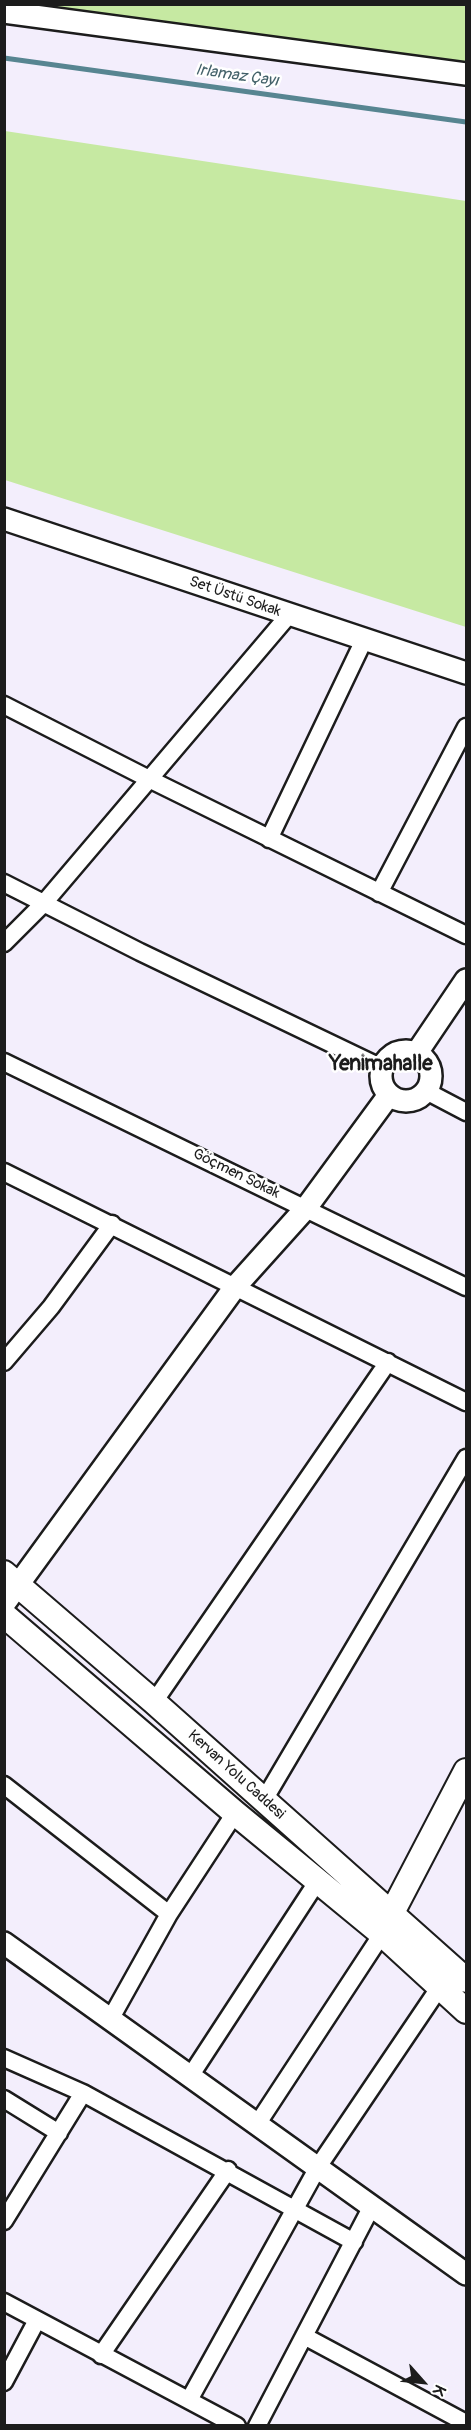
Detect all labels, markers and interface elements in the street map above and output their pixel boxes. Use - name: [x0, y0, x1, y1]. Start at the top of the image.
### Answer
- water label: Irlamaz Çayı: [194, 61, 280, 91]
- street label: Set Üstü Sokak: [187, 573, 283, 621]
- district label: Yenimahalle: [329, 1052, 433, 1078]
- street label: Göçmen Sokak: [190, 1145, 282, 1203]
- street label: Kervan Yolu Caddesi: [184, 1727, 288, 1823]
- north arrow: [393, 2352, 453, 2412]
- text: K: [428, 2381, 450, 2399]

